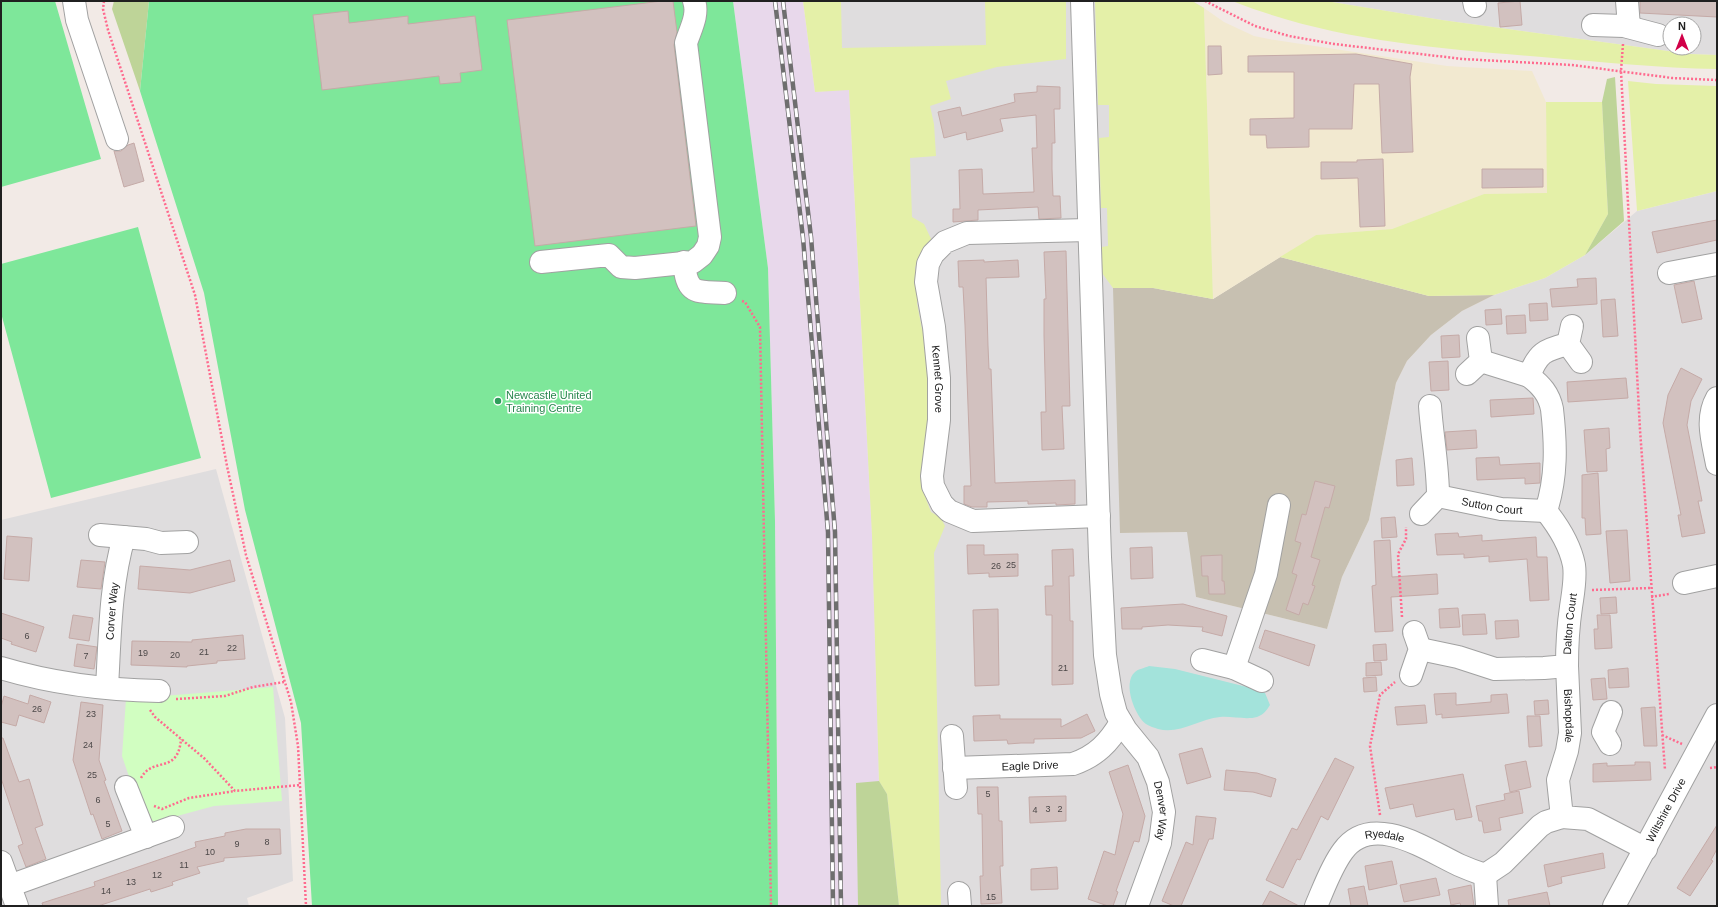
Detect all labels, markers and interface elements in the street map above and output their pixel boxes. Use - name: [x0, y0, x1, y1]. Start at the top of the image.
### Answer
- north arrow: [1662, 16, 1702, 56]
- text: N: [1678, 20, 1686, 32]
- street label: Kennet Grove: [930, 345, 945, 413]
- place label: Newcastle United Training Centre: [506, 389, 592, 414]
- marker: Newcastle United Training Centre: [493, 396, 503, 406]
- street label: Sutton Court: [1460, 495, 1523, 516]
- house number: 25: [1006, 560, 1016, 570]
- house number: 26: [991, 561, 1001, 571]
- street label: Corver Way: [103, 581, 121, 640]
- street label: Dalton Court: [1561, 592, 1579, 655]
- house number: 6: [24, 631, 30, 641]
- house number: 22: [227, 643, 237, 653]
- house number: 21: [199, 647, 209, 657]
- house number: 19: [138, 648, 148, 658]
- house number: 20: [170, 650, 180, 660]
- house number: 7: [83, 651, 89, 661]
- house number: 21: [1058, 663, 1068, 673]
- street label: Bishopdale: [1562, 688, 1576, 744]
- house number: 26: [32, 704, 42, 714]
- house number: 23: [86, 709, 96, 719]
- house number: 24: [83, 740, 93, 750]
- street label: Eagle Drive: [1001, 758, 1059, 772]
- house number: 25: [87, 770, 97, 780]
- street label: Wiltshire Drive: [1644, 776, 1688, 844]
- street label: Denver Way: [1152, 780, 1170, 842]
- house number: 5: [985, 789, 991, 799]
- house number: 6: [95, 795, 101, 805]
- house number: 3: [1045, 804, 1051, 814]
- house number: 2: [1057, 804, 1063, 814]
- house number: 4: [1032, 805, 1038, 815]
- house number: 5: [105, 819, 111, 829]
- street label: Ryedale: [1364, 827, 1406, 845]
- house number: 8: [264, 837, 270, 847]
- house number: 9: [234, 839, 240, 849]
- house number: 10: [205, 847, 215, 857]
- house number: 11: [179, 860, 189, 870]
- house number: 12: [152, 870, 162, 880]
- house number: 13: [126, 877, 136, 887]
- house number: 14: [101, 886, 111, 896]
- house number: 15: [986, 892, 996, 902]

